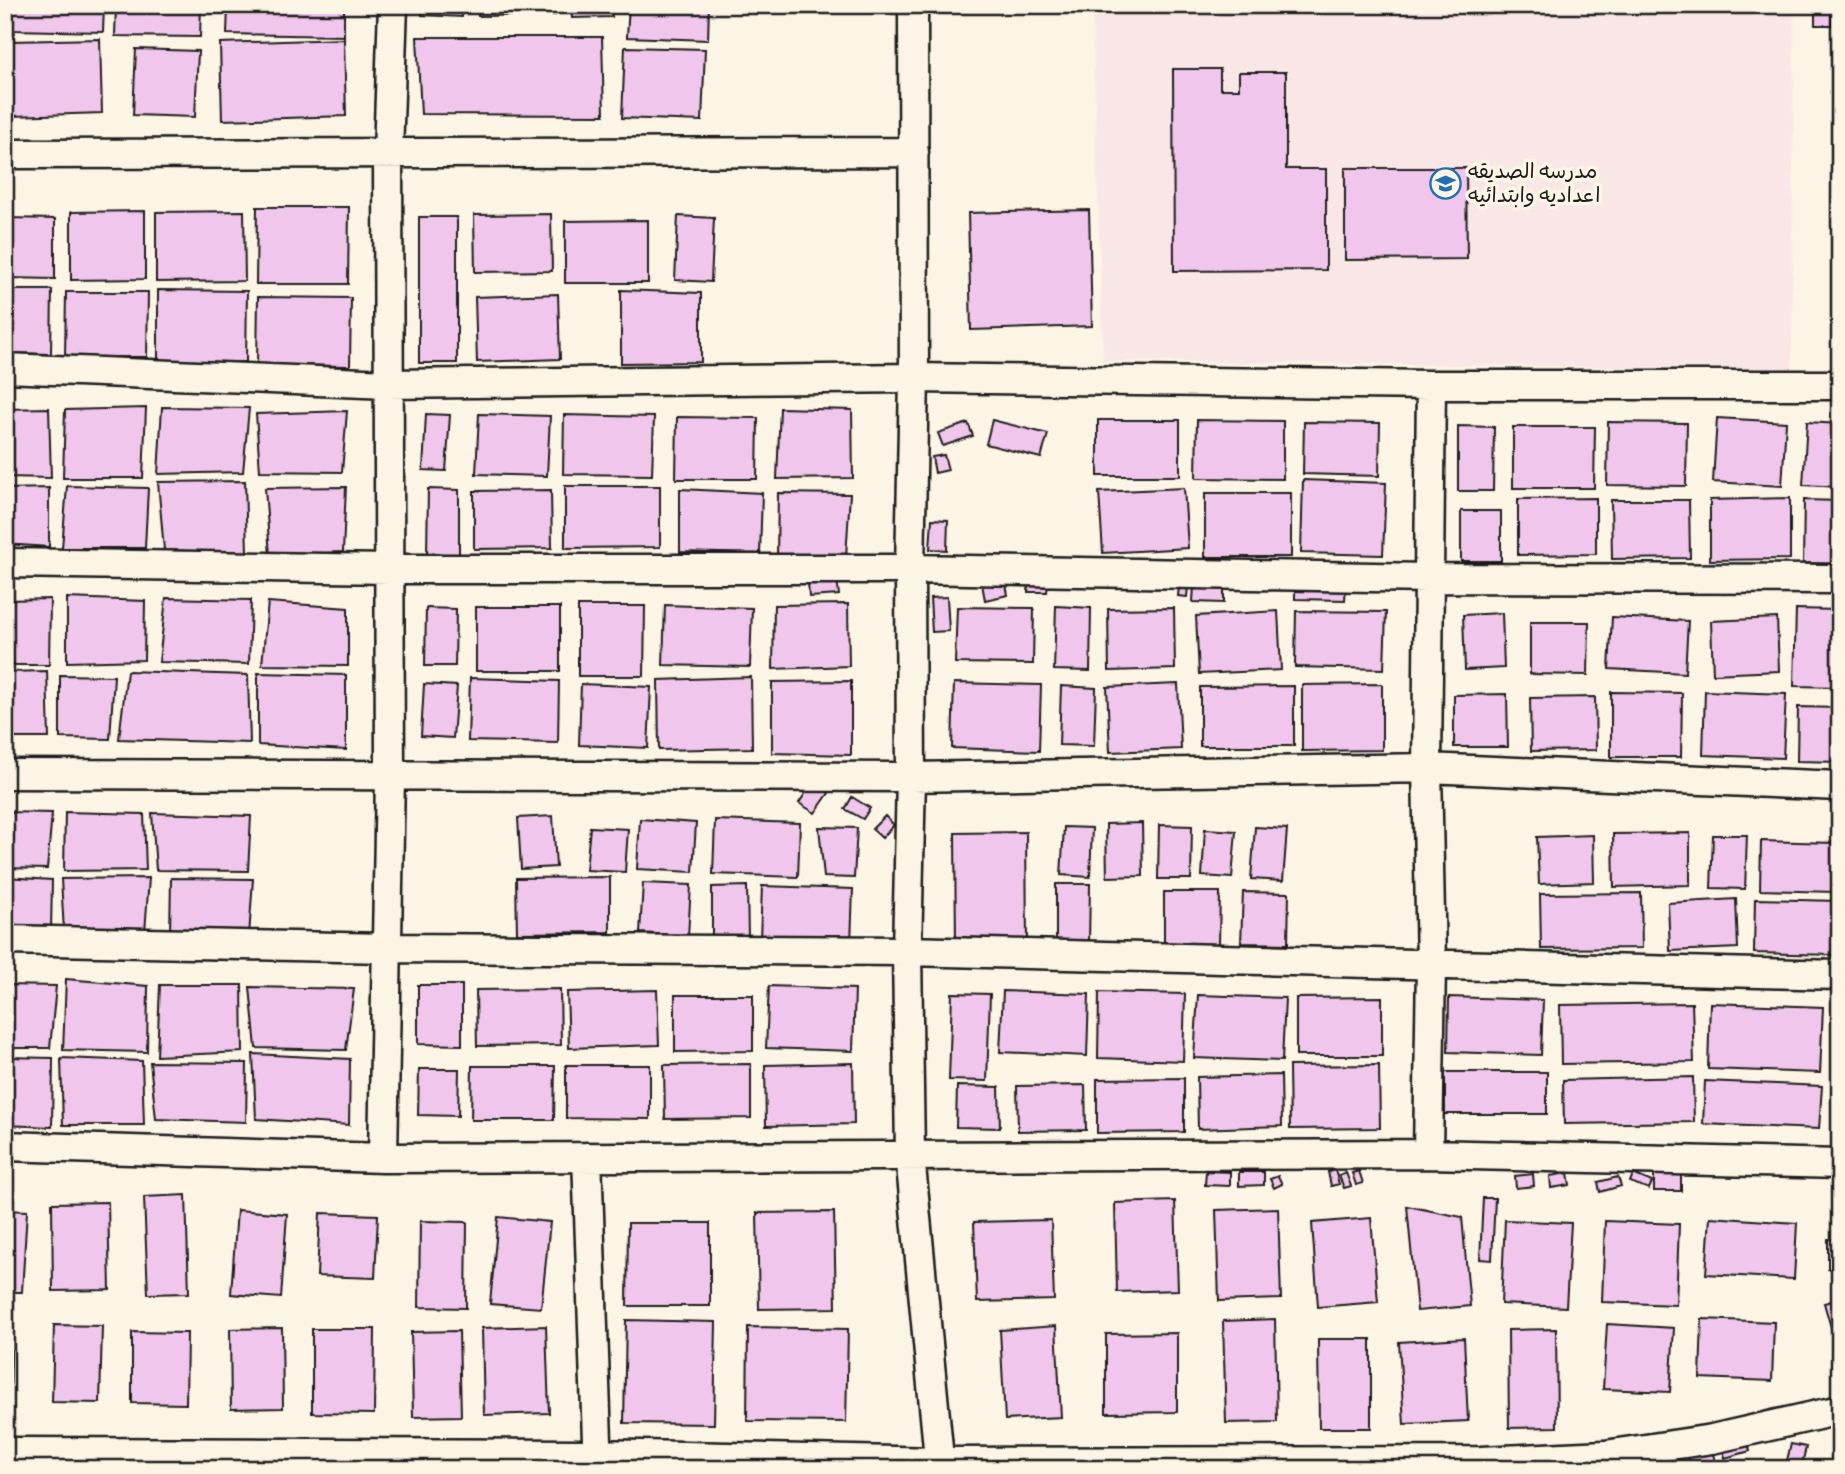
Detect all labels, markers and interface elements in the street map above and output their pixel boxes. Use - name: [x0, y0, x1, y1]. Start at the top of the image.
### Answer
- place label: مدرسه الصديقه اعداديه وابتدائيه: [1468, 158, 1600, 209]
- school or university icon: مدرسه الصديقه اعداديه وابتدائيه: [1428, 166, 1462, 200]

